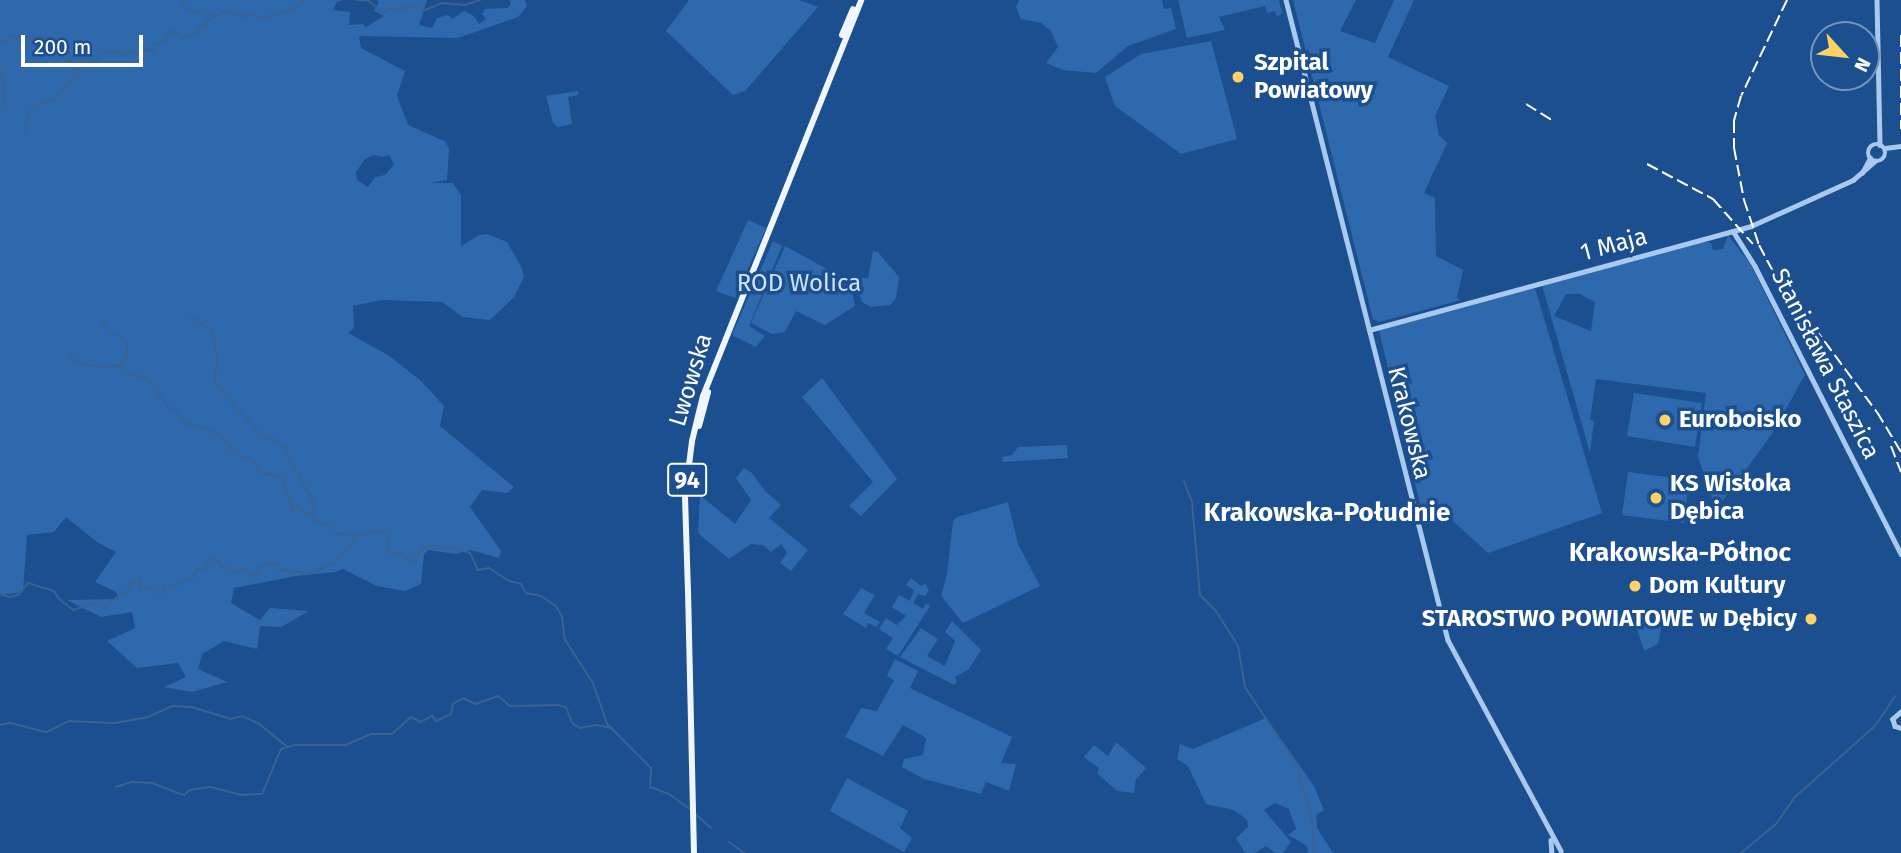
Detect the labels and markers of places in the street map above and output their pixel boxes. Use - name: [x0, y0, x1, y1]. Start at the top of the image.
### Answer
- place label: Szpital Powiatowy: [1254, 49, 1373, 105]
- marker: Szpital Powiatowy: [1228, 67, 1248, 87]
- place label: Euroboisko: [1679, 406, 1802, 434]
- marker: Euroboisko: [1657, 412, 1673, 428]
- place label: KS Wisłoka Dębica: [1670, 470, 1791, 526]
- marker: KS Wisłoka Dębica: [1648, 490, 1664, 506]
- place label: Dom Kultury: [1649, 572, 1785, 600]
- marker: Dom Kultury: [1627, 578, 1643, 594]
- place label: STAROSTWO POWIATOWE w Dębicy: [1422, 605, 1797, 633]
- marker: STAROSTWO POWIATOWE w Dębicy: [1803, 611, 1819, 627]

